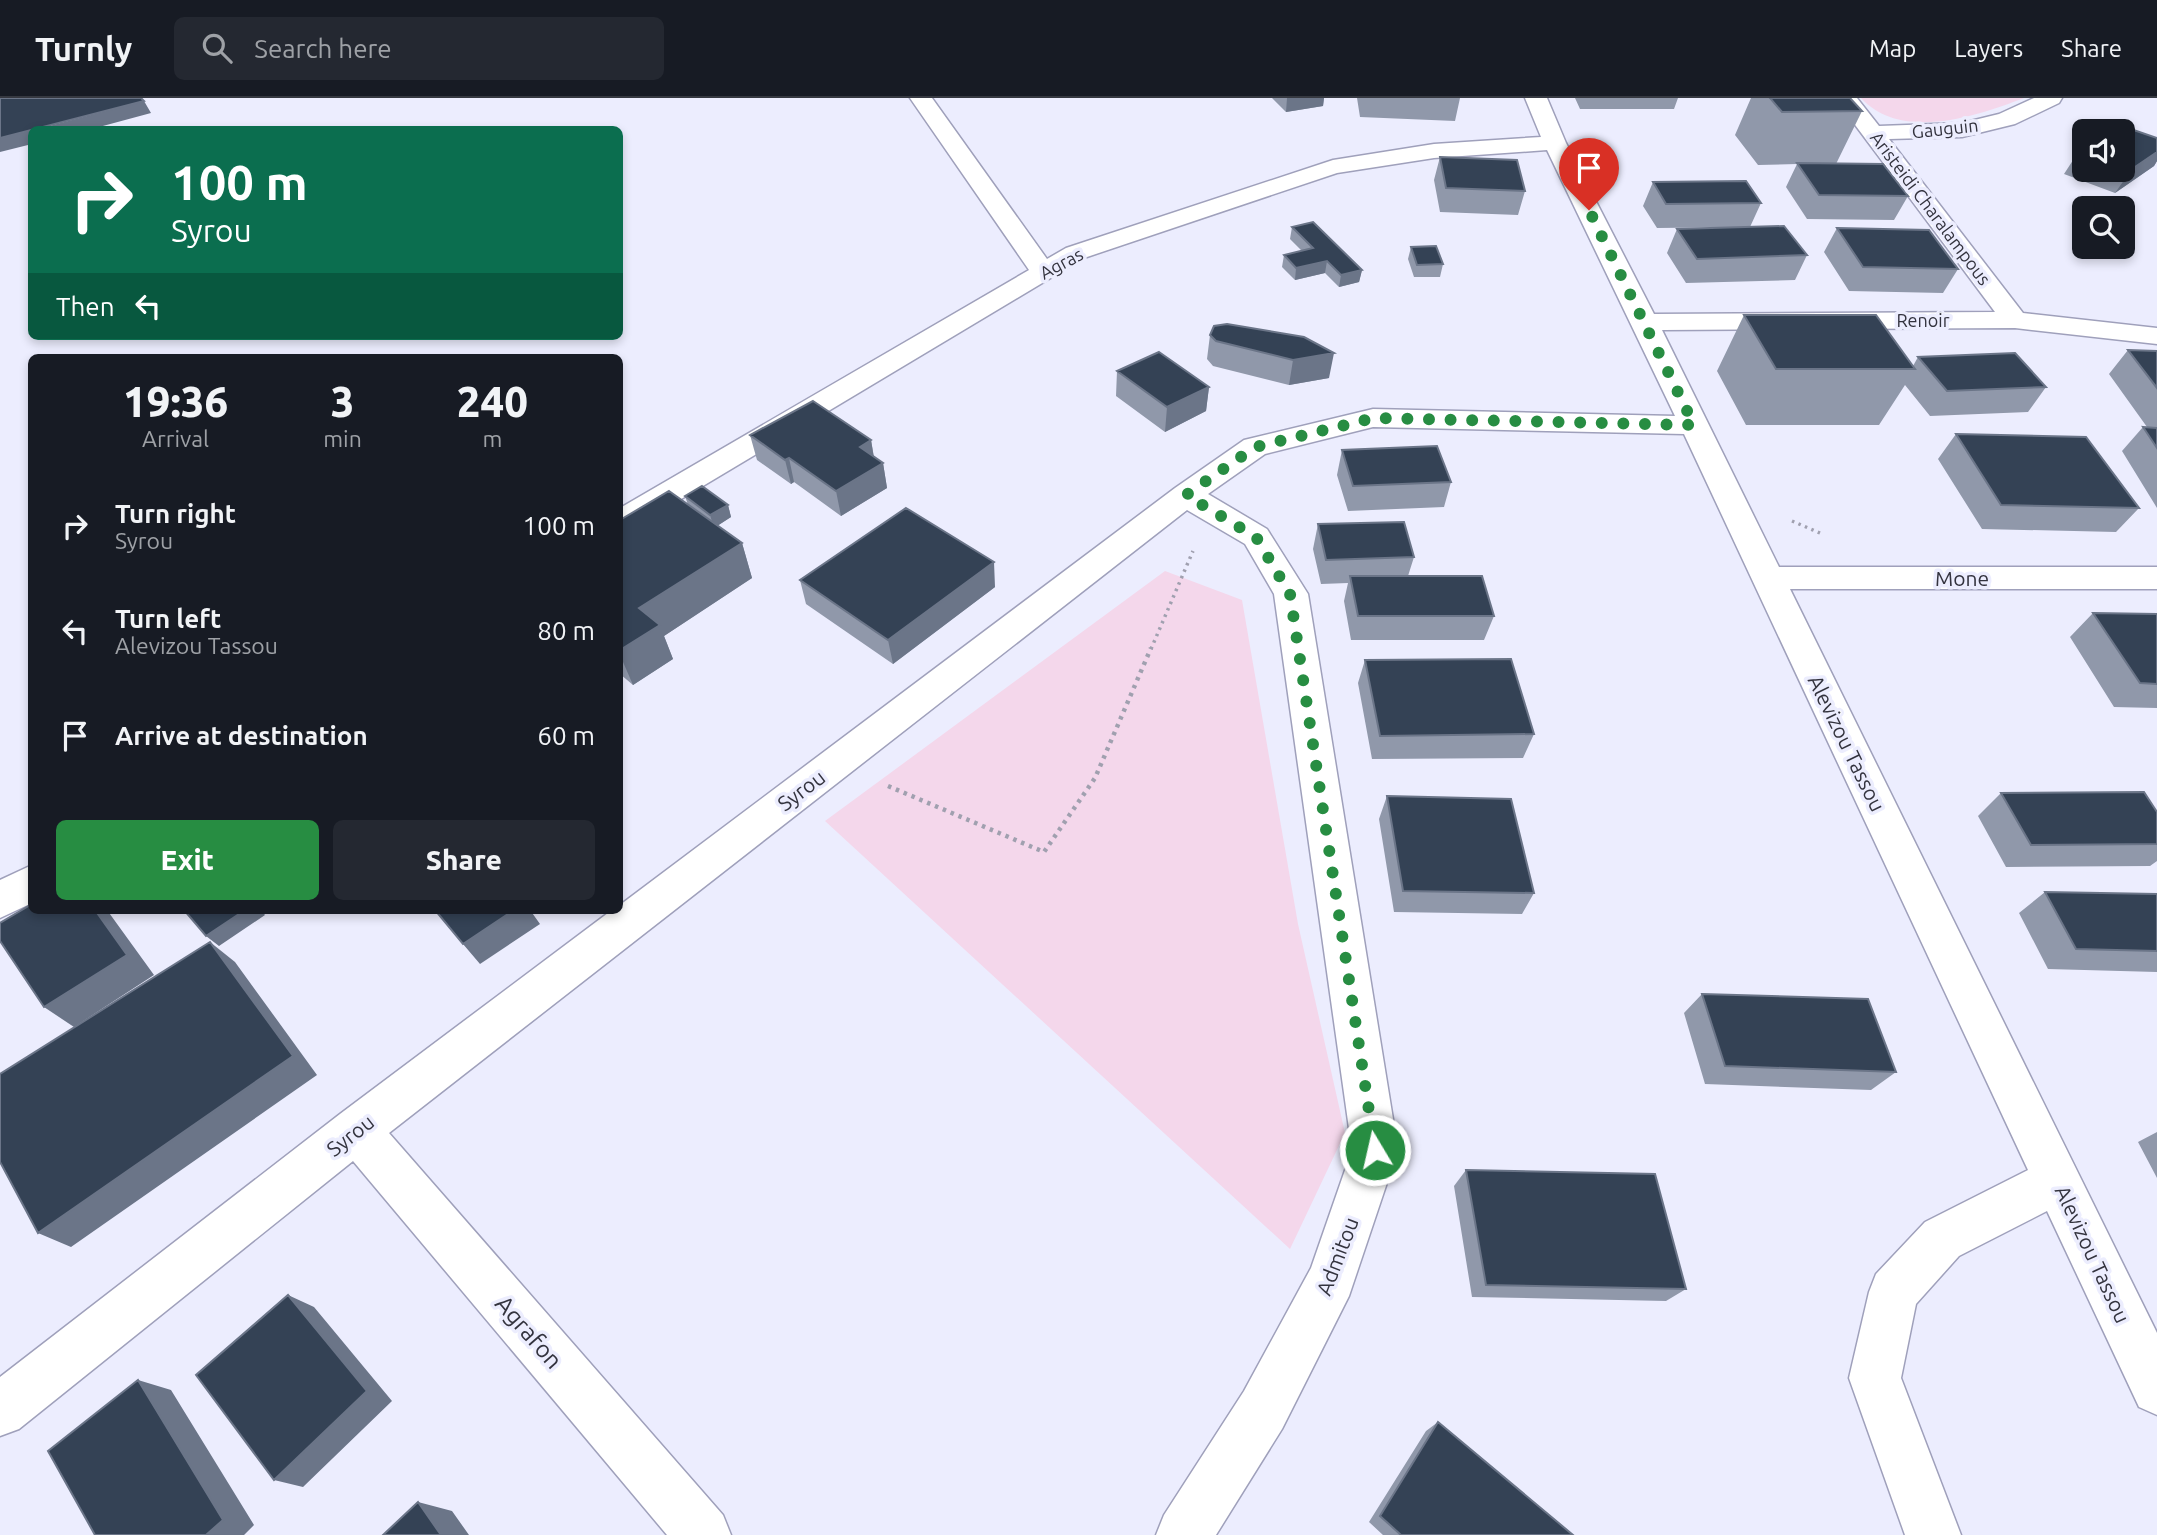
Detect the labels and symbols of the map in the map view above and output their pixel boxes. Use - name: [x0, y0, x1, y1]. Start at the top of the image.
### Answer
- street label: Gauguin: [1911, 115, 1979, 141]
- street label: Aristeidi Charalampous: [1867, 128, 1995, 289]
- pin: [1559, 138, 1619, 210]
- street label: Agras: [1036, 243, 1086, 283]
- street label: Renoir: [1896, 310, 1950, 330]
- street label: Mone: [1935, 566, 1989, 590]
- street label: Alevizou Tassou: [1804, 671, 1890, 815]
- street label: Syrou: [773, 764, 829, 816]
- street label: Syrou: [322, 1109, 378, 1161]
- position arrow: [1338, 1113, 1412, 1187]
- street label: Alevizou Tassou: [2051, 1182, 2135, 1326]
- street label: Admitou: [1311, 1214, 1363, 1298]
- street label: Agrafon: [490, 1290, 568, 1374]

